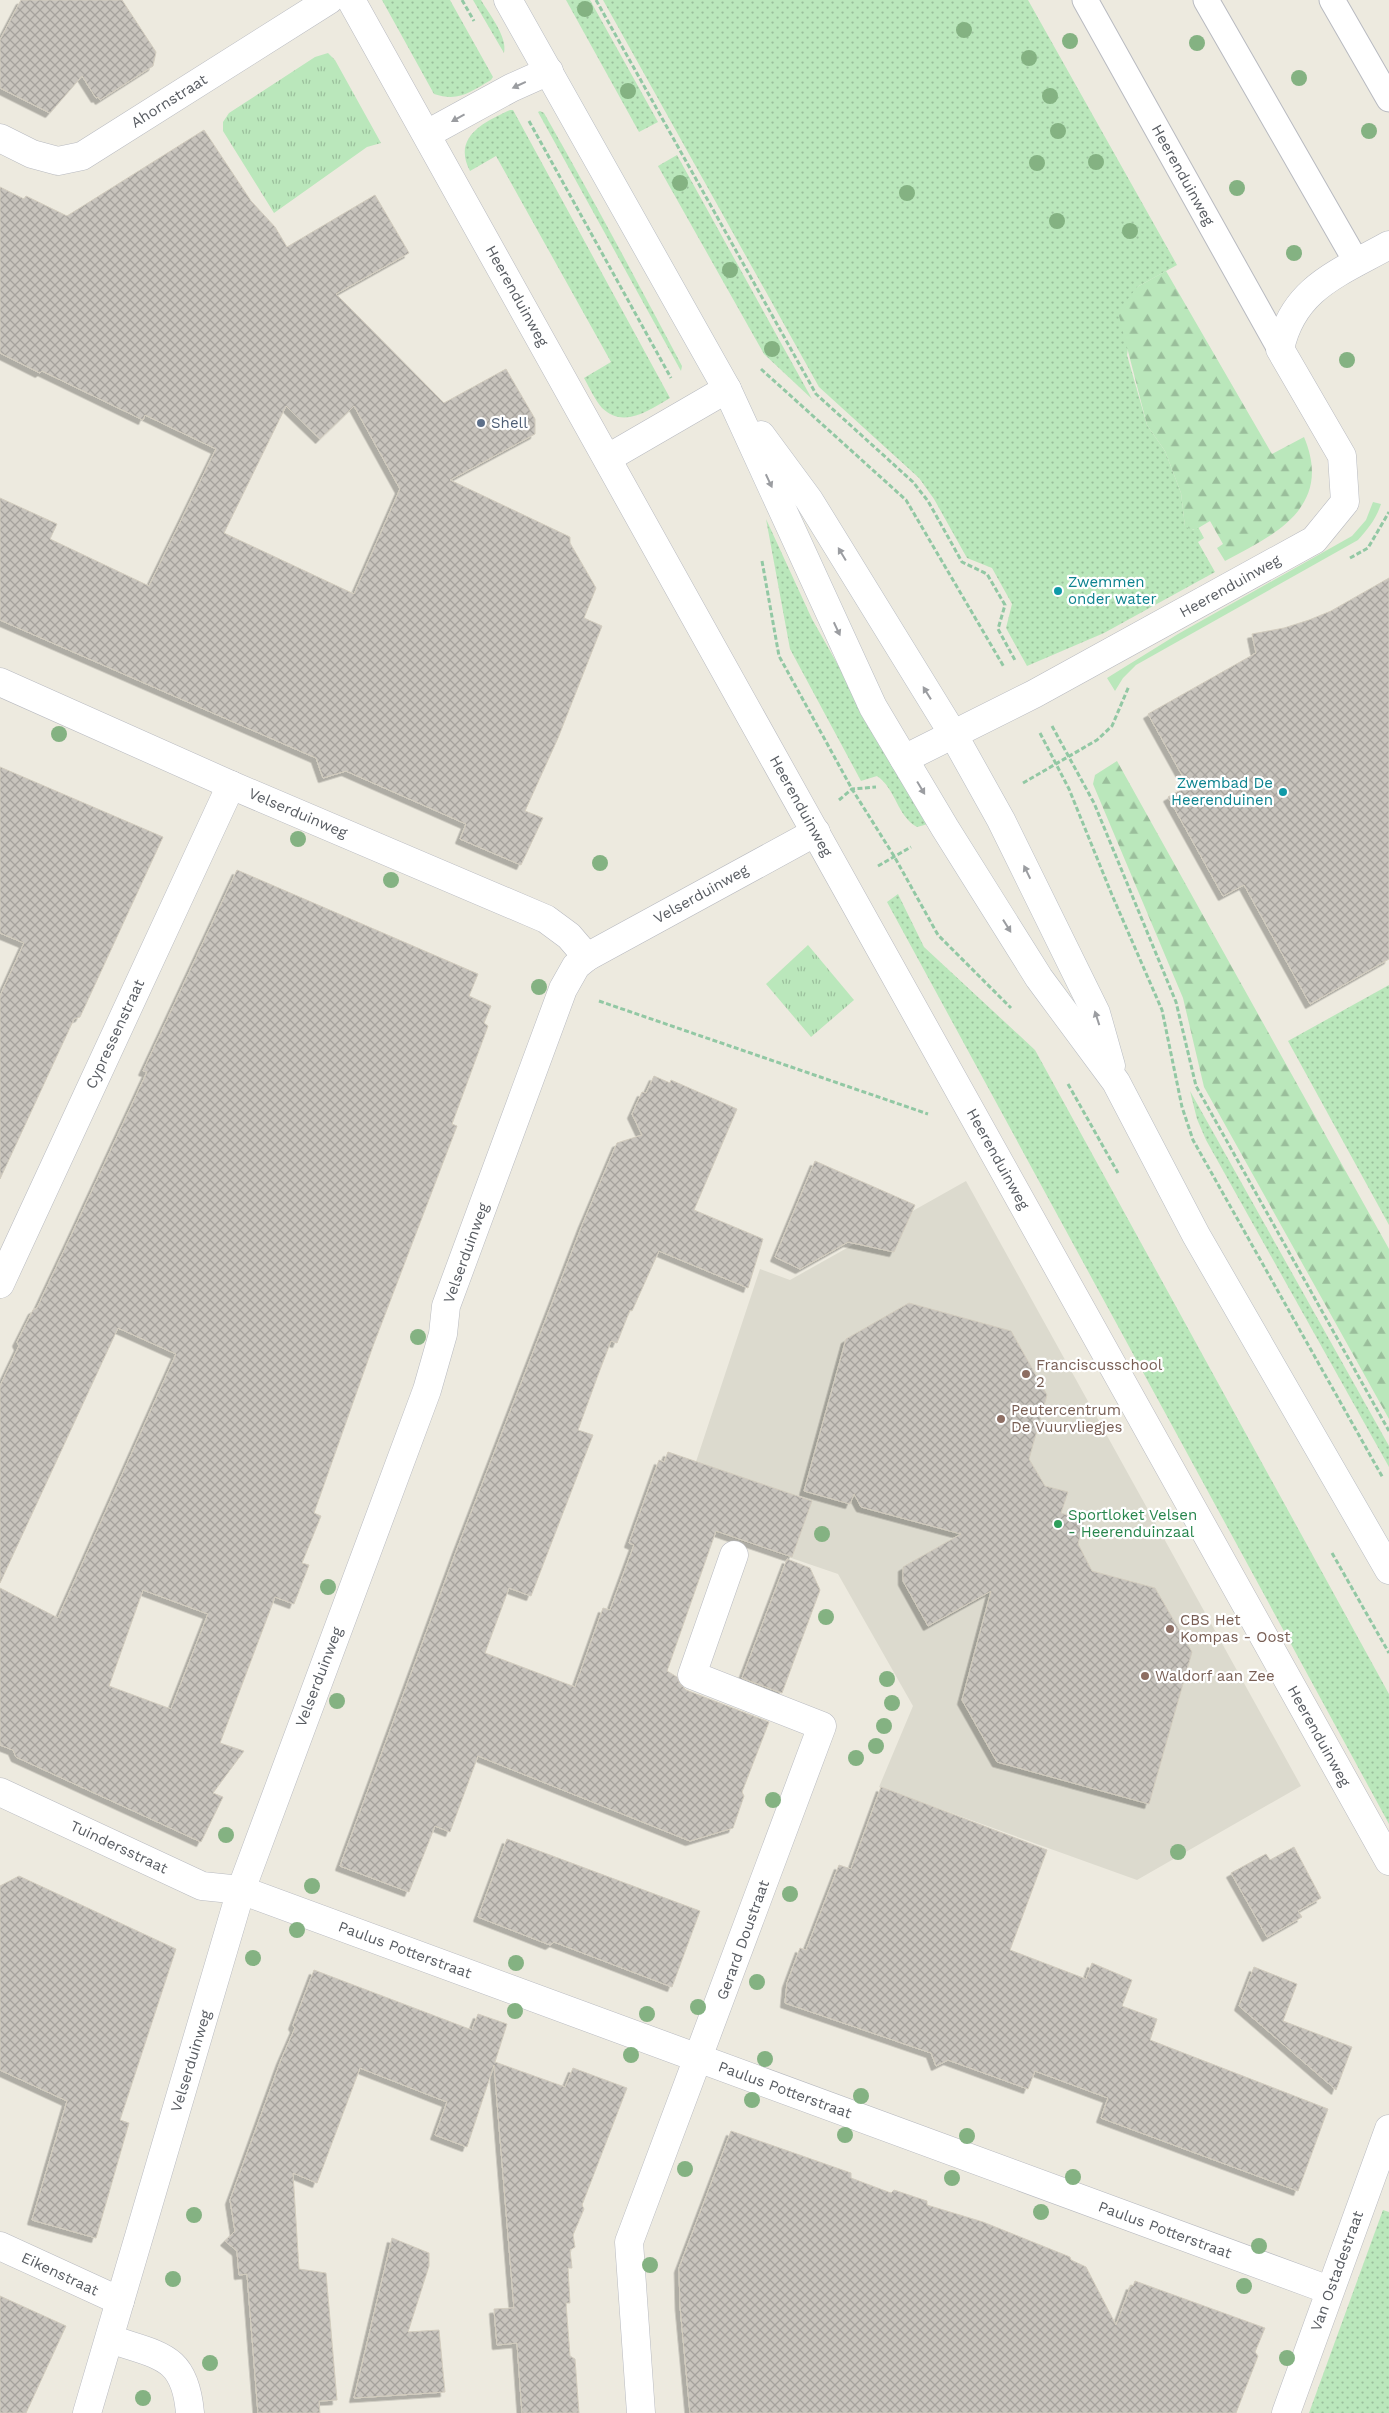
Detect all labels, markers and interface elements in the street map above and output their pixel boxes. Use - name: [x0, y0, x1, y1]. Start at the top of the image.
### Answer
- street label: Ahornstraat: [127, 70, 211, 132]
- one-way arrow: [511, 81, 526, 89]
- one-way arrow: [451, 113, 465, 122]
- street label: Heerenduinweg: [1148, 121, 1218, 229]
- street label: Heerenduinweg: [482, 242, 552, 350]
- place label: Shell: [491, 414, 528, 432]
- marker: Shell: [475, 417, 487, 429]
- one-way arrow: [766, 474, 774, 488]
- one-way arrow: [838, 548, 847, 561]
- street label: Heerenduinweg: [1176, 551, 1284, 621]
- place label: Zwemmen onder water: [1068, 573, 1157, 608]
- marker: Zwemmen onder water: [1052, 585, 1064, 597]
- one-way arrow: [833, 622, 841, 636]
- one-way arrow: [923, 686, 932, 699]
- street label: Heerenduinweg: [766, 752, 836, 860]
- place label: Zwembad De Heerenduinen: [1171, 774, 1273, 809]
- one-way arrow: [917, 781, 926, 794]
- street label: Velserduinweg: [246, 784, 350, 842]
- marker: Zwembad De Heerenduinen: [1277, 786, 1289, 798]
- street label: Velserduinweg: [651, 861, 752, 927]
- one-way arrow: [1022, 865, 1030, 879]
- one-way arrow: [1002, 919, 1011, 933]
- street label: Cypressenstraat: [82, 976, 149, 1092]
- one-way arrow: [1093, 1011, 1101, 1026]
- street label: Heerenduinweg: [963, 1105, 1033, 1213]
- street label: Velserduinweg: [440, 1200, 492, 1306]
- place label: Franciscusschool 2: [1036, 1356, 1163, 1391]
- marker: Franciscusschool 2: [1020, 1368, 1032, 1380]
- place label: Peutercentrum De Vuurvliegjes: [1011, 1401, 1123, 1436]
- marker: Peutercentrum De Vuurvliegjes: [995, 1413, 1007, 1425]
- place label: Sportloket Velsen - Heerenduinzaal: [1068, 1506, 1197, 1541]
- marker: Sportloket Velsen - Heerenduinzaal: [1052, 1518, 1064, 1530]
- place label: CBS Het Kompas - Oost: [1180, 1611, 1291, 1646]
- marker: CBS Het Kompas - Oost: [1164, 1623, 1176, 1635]
- street label: Velserduinweg: [292, 1625, 346, 1729]
- place label: Waldorf aan Zee: [1155, 1667, 1275, 1685]
- marker: Waldorf aan Zee: [1139, 1670, 1151, 1682]
- street label: Heerenduinweg: [1284, 1682, 1354, 1790]
- street label: Tuindersstraat: [67, 1817, 171, 1878]
- street label: Gerard Doustraat: [713, 1877, 773, 2002]
- street label: Paulus Potterstraat: [336, 1917, 475, 1983]
- street label: Velserduinweg: [167, 2008, 215, 2114]
- street label: Paulus Potterstraat: [716, 2057, 855, 2123]
- street label: Paulus Potterstraat: [1096, 2197, 1235, 2263]
- street label: Van Ostadestraat: [1307, 2208, 1367, 2334]
- street label: Eikenstraat: [19, 2248, 102, 2300]

